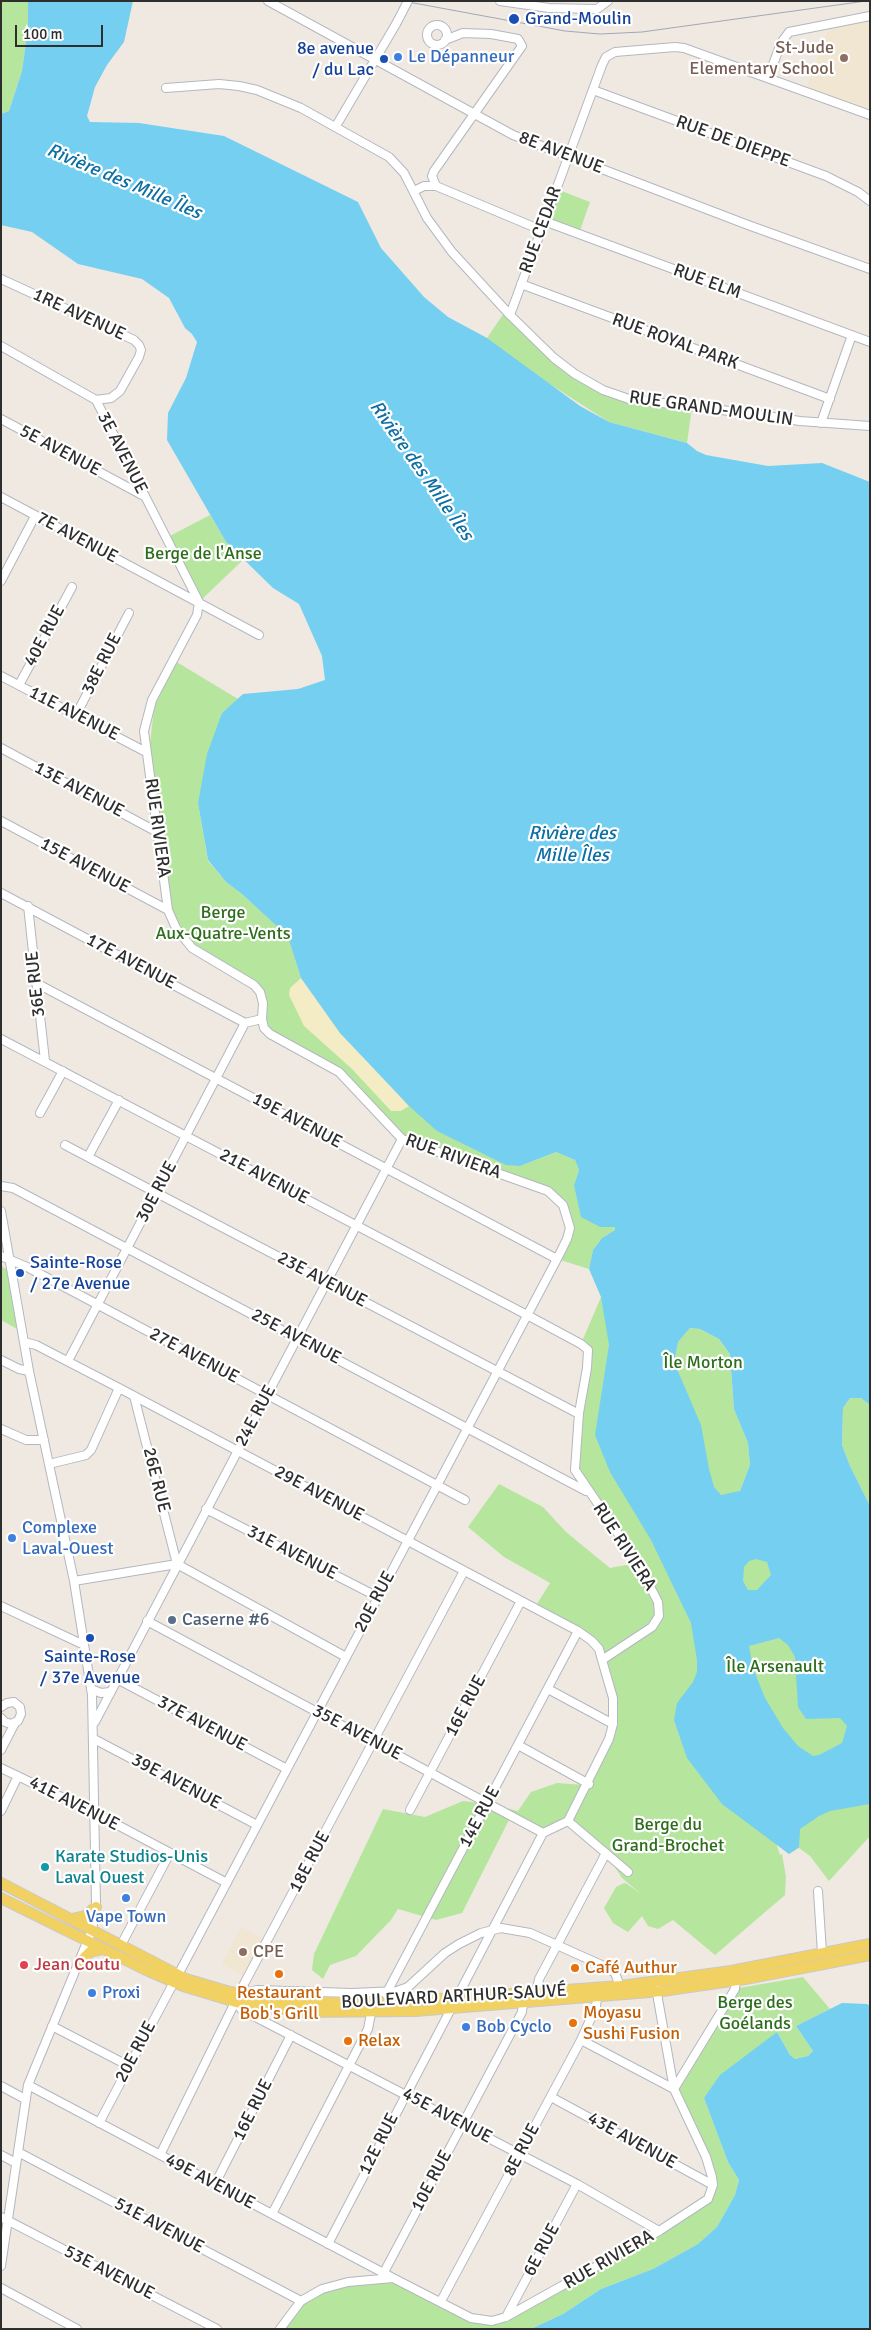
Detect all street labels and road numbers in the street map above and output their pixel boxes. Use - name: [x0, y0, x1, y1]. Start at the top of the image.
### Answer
- street label: RUE DE DIEPPE: [673, 111, 793, 173]
- street label: 8E AVENUE: [516, 127, 606, 179]
- street label: RUE CEDAR: [515, 184, 567, 276]
- street label: RUE ELM: [670, 260, 744, 304]
- street label: 1RE AVENUE: [29, 284, 129, 346]
- street label: RUE ROYAL PARK: [609, 309, 741, 375]
- street label: RUE GRAND-MOULIN: [628, 387, 794, 431]
- street label: 3E AVENUE: [92, 408, 152, 498]
- street label: 5E AVENUE: [16, 421, 104, 481]
- street label: 7E AVENUE: [33, 508, 121, 568]
- street label: 40E RUE: [20, 602, 70, 670]
- street label: 38E RUE: [77, 630, 127, 698]
- street label: 11E AVENUE: [25, 682, 123, 746]
- street label: 13E AVENUE: [30, 757, 128, 823]
- street label: RUE RIVIERA: [139, 777, 175, 879]
- street label: 15E AVENUE: [36, 833, 134, 899]
- street label: 17E AVENUE: [82, 929, 180, 995]
- street label: 36E RUE: [22, 950, 50, 1018]
- street label: 19E AVENUE: [248, 1088, 346, 1154]
- street label: RUE RIVIERA: [402, 1130, 504, 1184]
- street label: 21E AVENUE: [215, 1144, 313, 1210]
- street label: 30E RUE: [132, 1158, 182, 1226]
- street label: 23E AVENUE: [273, 1247, 371, 1313]
- street label: 25E AVENUE: [247, 1304, 345, 1370]
- street label: 27E AVENUE: [145, 1323, 243, 1389]
- street label: 24E RUE: [231, 1382, 281, 1450]
- street label: 26E RUE: [137, 1445, 175, 1515]
- street label: 29E AVENUE: [270, 1461, 368, 1527]
- street label: RUE RIVIERA: [588, 1499, 660, 1595]
- street label: 31E AVENUE: [243, 1521, 341, 1585]
- street label: 20E RUE: [350, 1568, 400, 1636]
- street label: 16E RUE: [441, 1672, 491, 1740]
- street label: 37E AVENUE: [153, 1691, 251, 1757]
- street label: 35E AVENUE: [308, 1700, 406, 1766]
- street label: 39E AVENUE: [127, 1749, 225, 1815]
- street label: 41E AVENUE: [25, 1772, 123, 1836]
- street label: 14E RUE: [455, 1783, 505, 1851]
- street label: 18E RUE: [285, 1828, 335, 1896]
- street label: BOULEVARD ARTHUR-SAUVÉ: [341, 1980, 567, 2014]
- street label: 20E RUE: [111, 2018, 161, 2086]
- street label: 16E RUE: [228, 2076, 278, 2144]
- street label: 45E AVENUE: [398, 2083, 496, 2149]
- street label: 43E AVENUE: [584, 2108, 680, 2174]
- street label: 12E RUE: [354, 2110, 404, 2178]
- street label: 8E RUE: [499, 2120, 545, 2180]
- street label: 10E RUE: [407, 2147, 457, 2215]
- street label: 49E AVENUE: [161, 2149, 259, 2215]
- street label: 51E AVENUE: [110, 2193, 208, 2259]
- street label: 6E RUE: [519, 2220, 565, 2280]
- street label: RUE RIVIERA: [560, 2226, 658, 2294]
- street label: 53E AVENUE: [60, 2241, 158, 2305]

